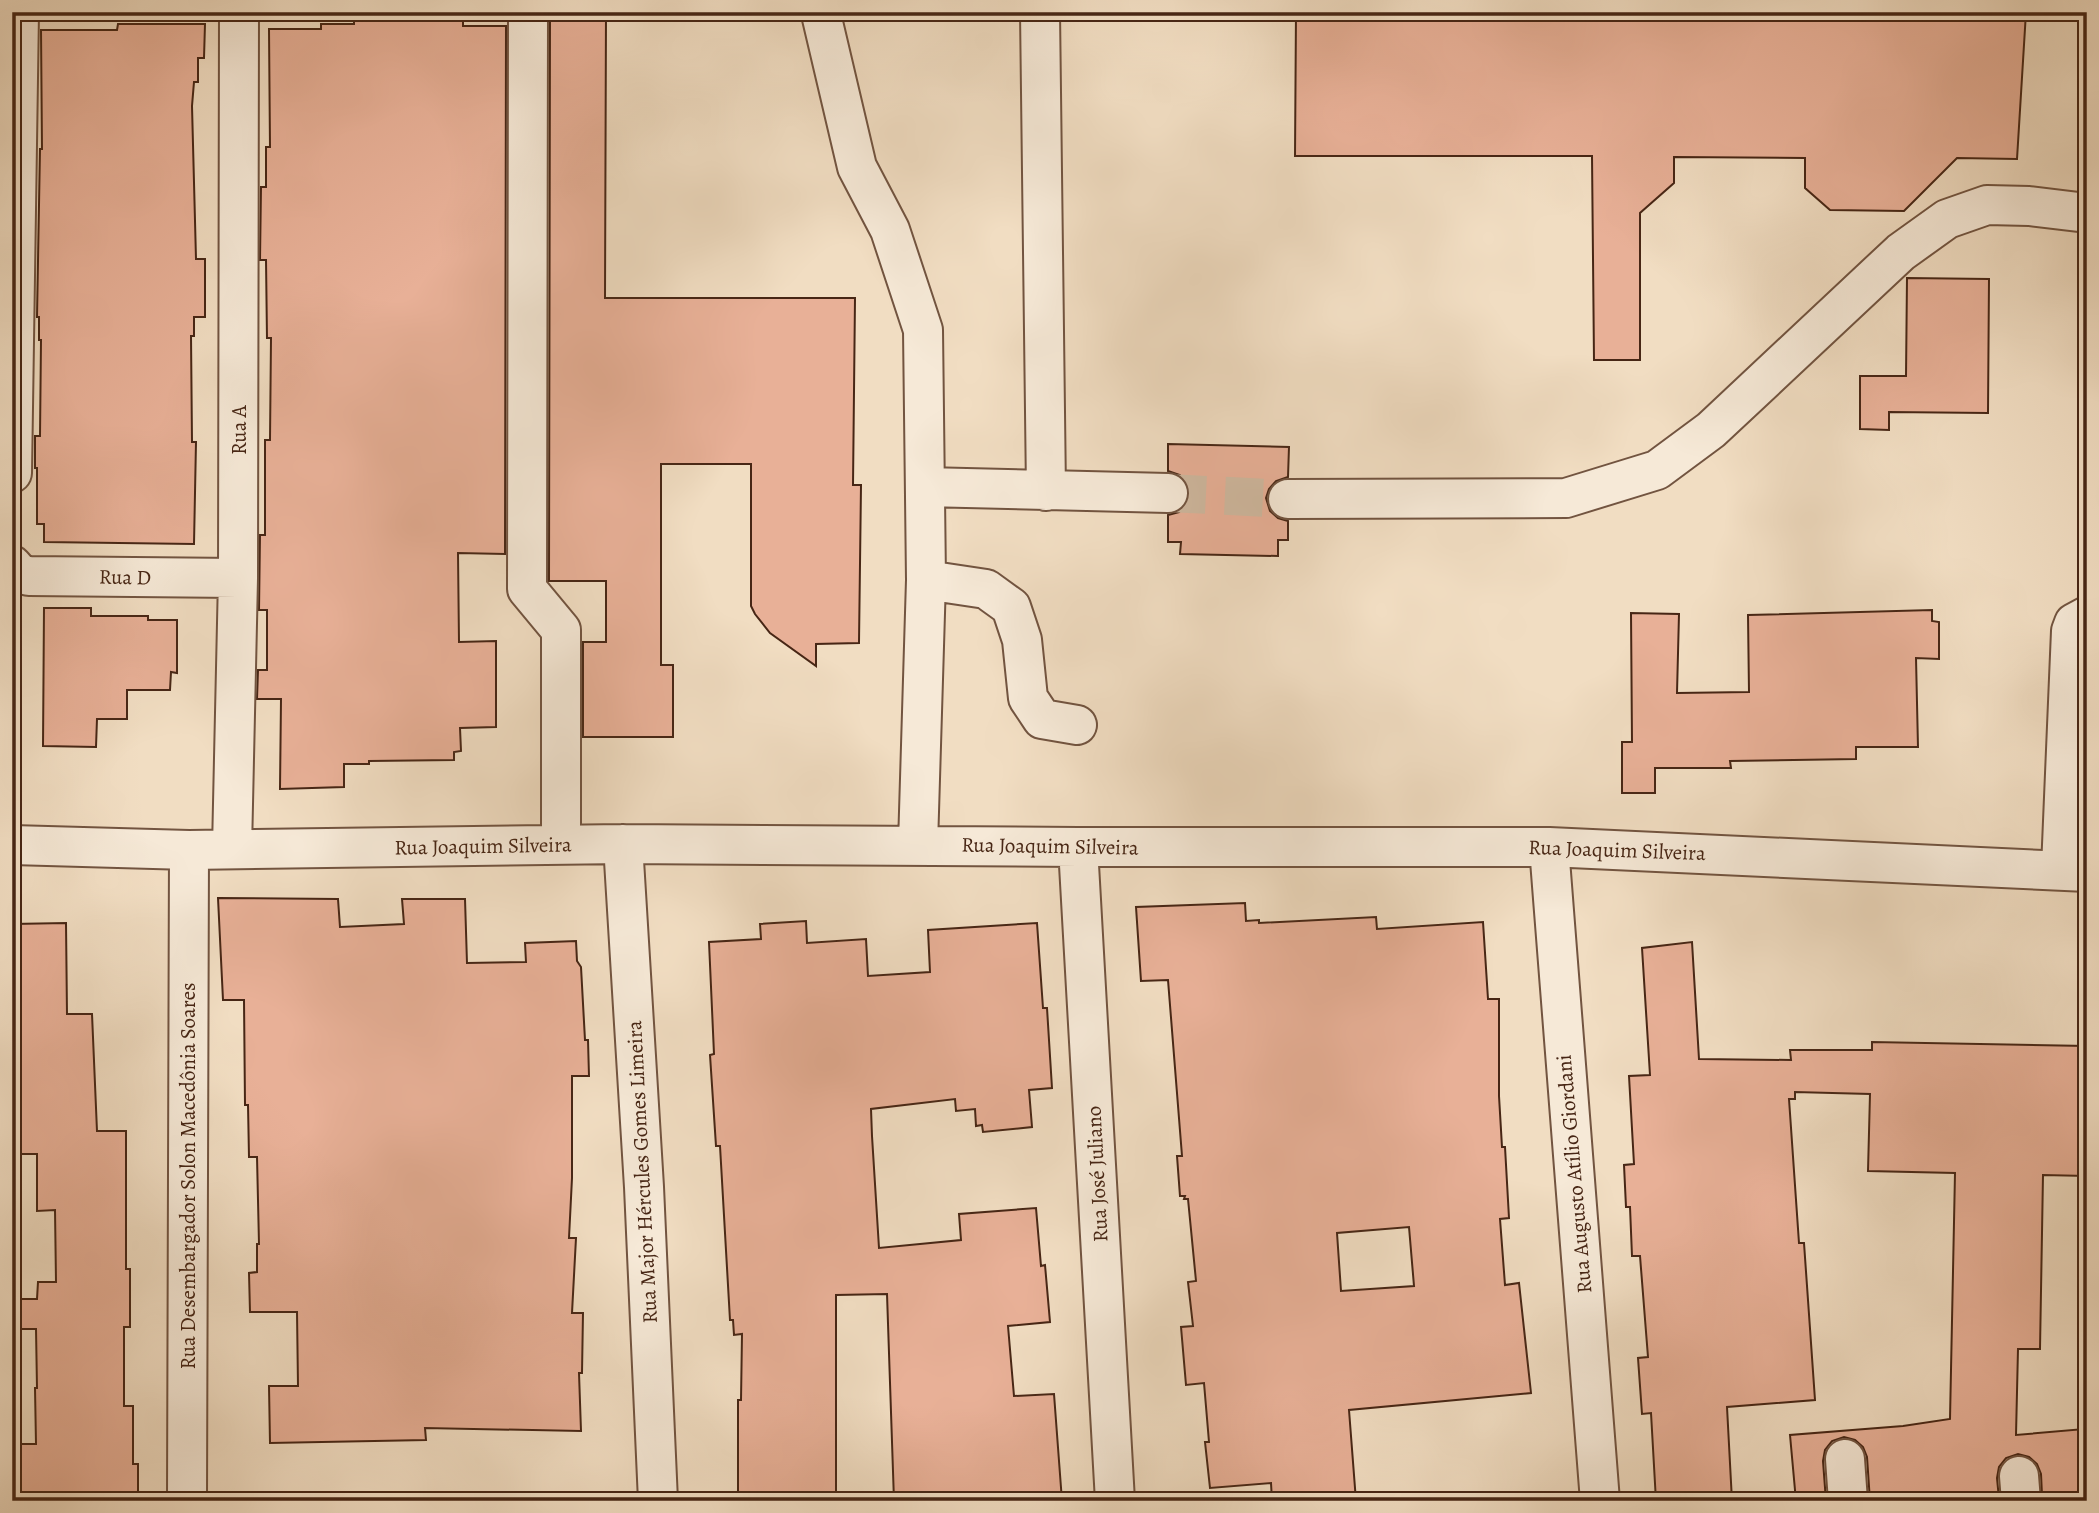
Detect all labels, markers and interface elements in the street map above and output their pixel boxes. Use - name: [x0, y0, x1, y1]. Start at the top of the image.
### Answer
- street label: Rua A: [225, 404, 253, 455]
- street label: Rua D: [99, 563, 151, 591]
- street label: Rua Joaquim Silveira: [394, 830, 572, 862]
- street label: Rua Joaquim Silveira: [961, 830, 1139, 862]
- street label: Rua Joaquim Silveira: [1528, 833, 1706, 867]
- street label: Rua Desembargador Solon Macedônia Soares: [174, 983, 202, 1370]
- street label: Rua Major Hércules Gomes Limeira: [620, 1020, 664, 1324]
- street label: Rua Augusto Atílio Giordani: [1550, 1053, 1598, 1295]
- street label: Rua José Juliano: [1079, 1105, 1115, 1243]

